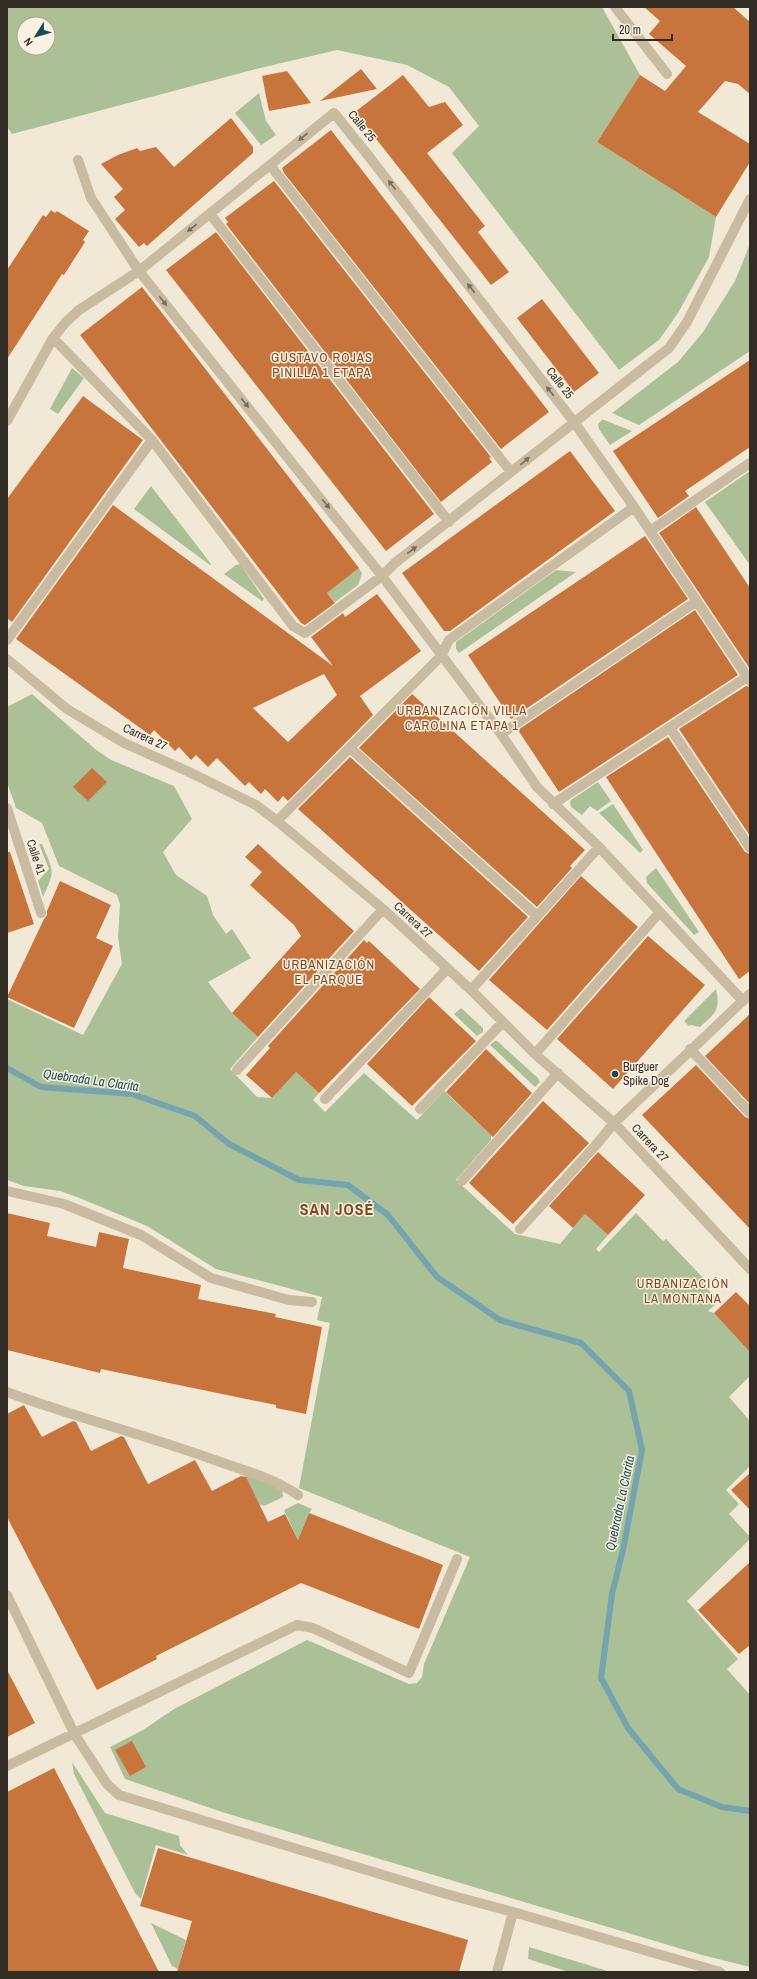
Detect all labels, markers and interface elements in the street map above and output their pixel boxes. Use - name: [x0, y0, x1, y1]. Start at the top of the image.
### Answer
- north arrow: [16, 16, 56, 56]
- scale bar: [613, 16, 672, 42]
- text: 20 m: [619, 22, 641, 38]
- text: N: [20, 35, 36, 49]
- street label: Calle 25: [344, 107, 380, 145]
- one-way arrow: [298, 133, 309, 142]
- one-way arrow: [388, 180, 396, 190]
- one-way arrow: [186, 224, 197, 233]
- one-way arrow: [467, 283, 475, 293]
- one-way arrow: [159, 296, 168, 307]
- district label: GUSTAVO ROJAS PINILLA 1 ETAPA: [271, 349, 373, 381]
- street label: Calle 25: [543, 364, 578, 403]
- one-way arrow: [546, 385, 555, 396]
- one-way arrow: [240, 397, 249, 408]
- one-way arrow: [519, 456, 530, 465]
- one-way arrow: [322, 499, 331, 509]
- one-way arrow: [406, 546, 417, 554]
- district label: URBANIZACIÓN VILLA CAROLINA ETAPA 1: [397, 702, 527, 734]
- street label: Carrera 27: [120, 720, 170, 754]
- street label: Calle 41: [23, 837, 49, 877]
- street label: Carrera 27: [390, 898, 436, 942]
- district label: URBANIZACIÓN EL PARQUE: [283, 956, 375, 988]
- place label: Burguer Spike Dog: [623, 1059, 669, 1089]
- water label: Quebrada La Clarita: [42, 1065, 140, 1095]
- marker: Burguer Spike Dog: [610, 1069, 620, 1079]
- street label: Carrera 27: [628, 1120, 672, 1166]
- district label: SAN JOSÉ: [300, 1198, 374, 1220]
- district label: URBANIZACIÓN LA MONTANA: [637, 1275, 729, 1307]
- water label: Quebrada La Clarita: [602, 1454, 638, 1552]

